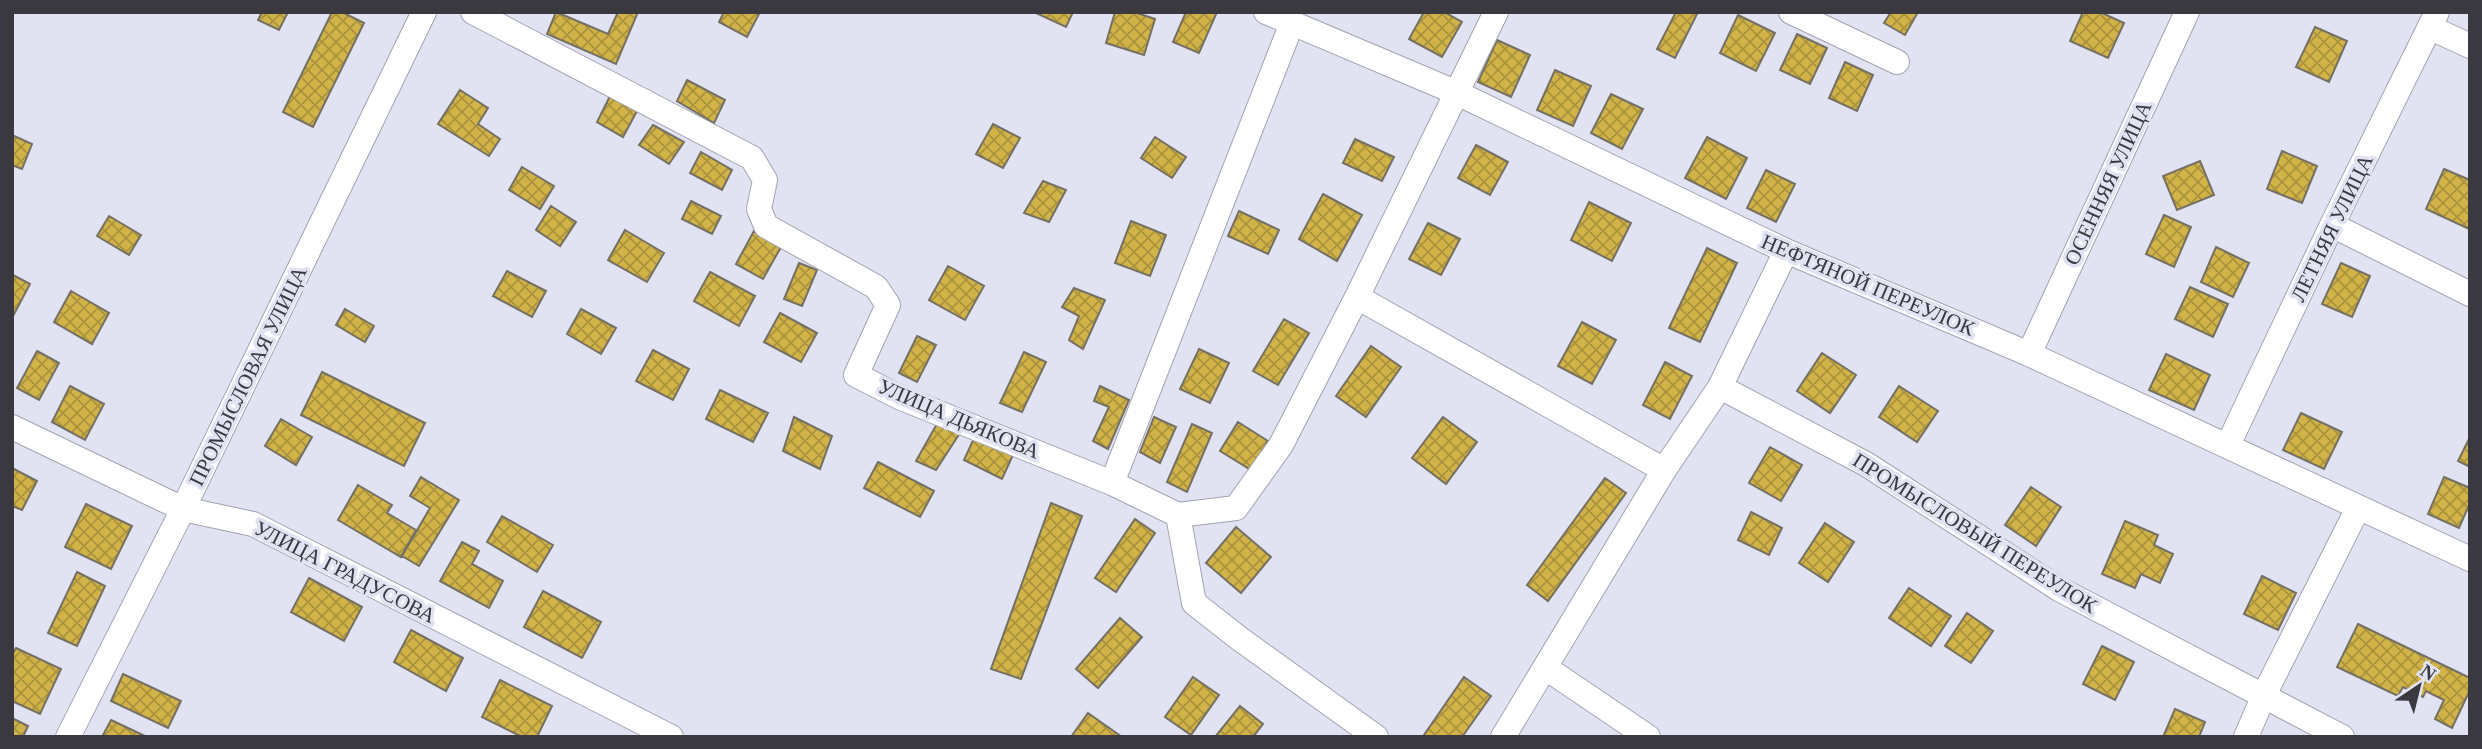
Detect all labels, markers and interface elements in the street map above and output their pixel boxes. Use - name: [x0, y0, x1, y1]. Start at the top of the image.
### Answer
- street label: ОСЕННЯЯ УЛИЦА: [2059, 96, 2157, 269]
- street label: ЛЕТНЯЯ УЛИЦА: [2286, 150, 2378, 305]
- street label: НЕФТЯНОЙ ПЕРЕУЛОК: [1758, 229, 1979, 341]
- street label: ПРОМЫСЛОВАЯ УЛИЦА: [184, 261, 312, 490]
- street label: УЛИЦА ДЬЯКОВА: [875, 374, 1044, 464]
- street label: ПРОМЫСЛОВЫЙ ПЕРЕУЛОК: [1849, 448, 2102, 619]
- street label: УЛИЦА ГРАДУСОВА: [250, 516, 440, 629]
- north arrow: [2384, 651, 2454, 721]
- text: N: [2417, 660, 2440, 685]

